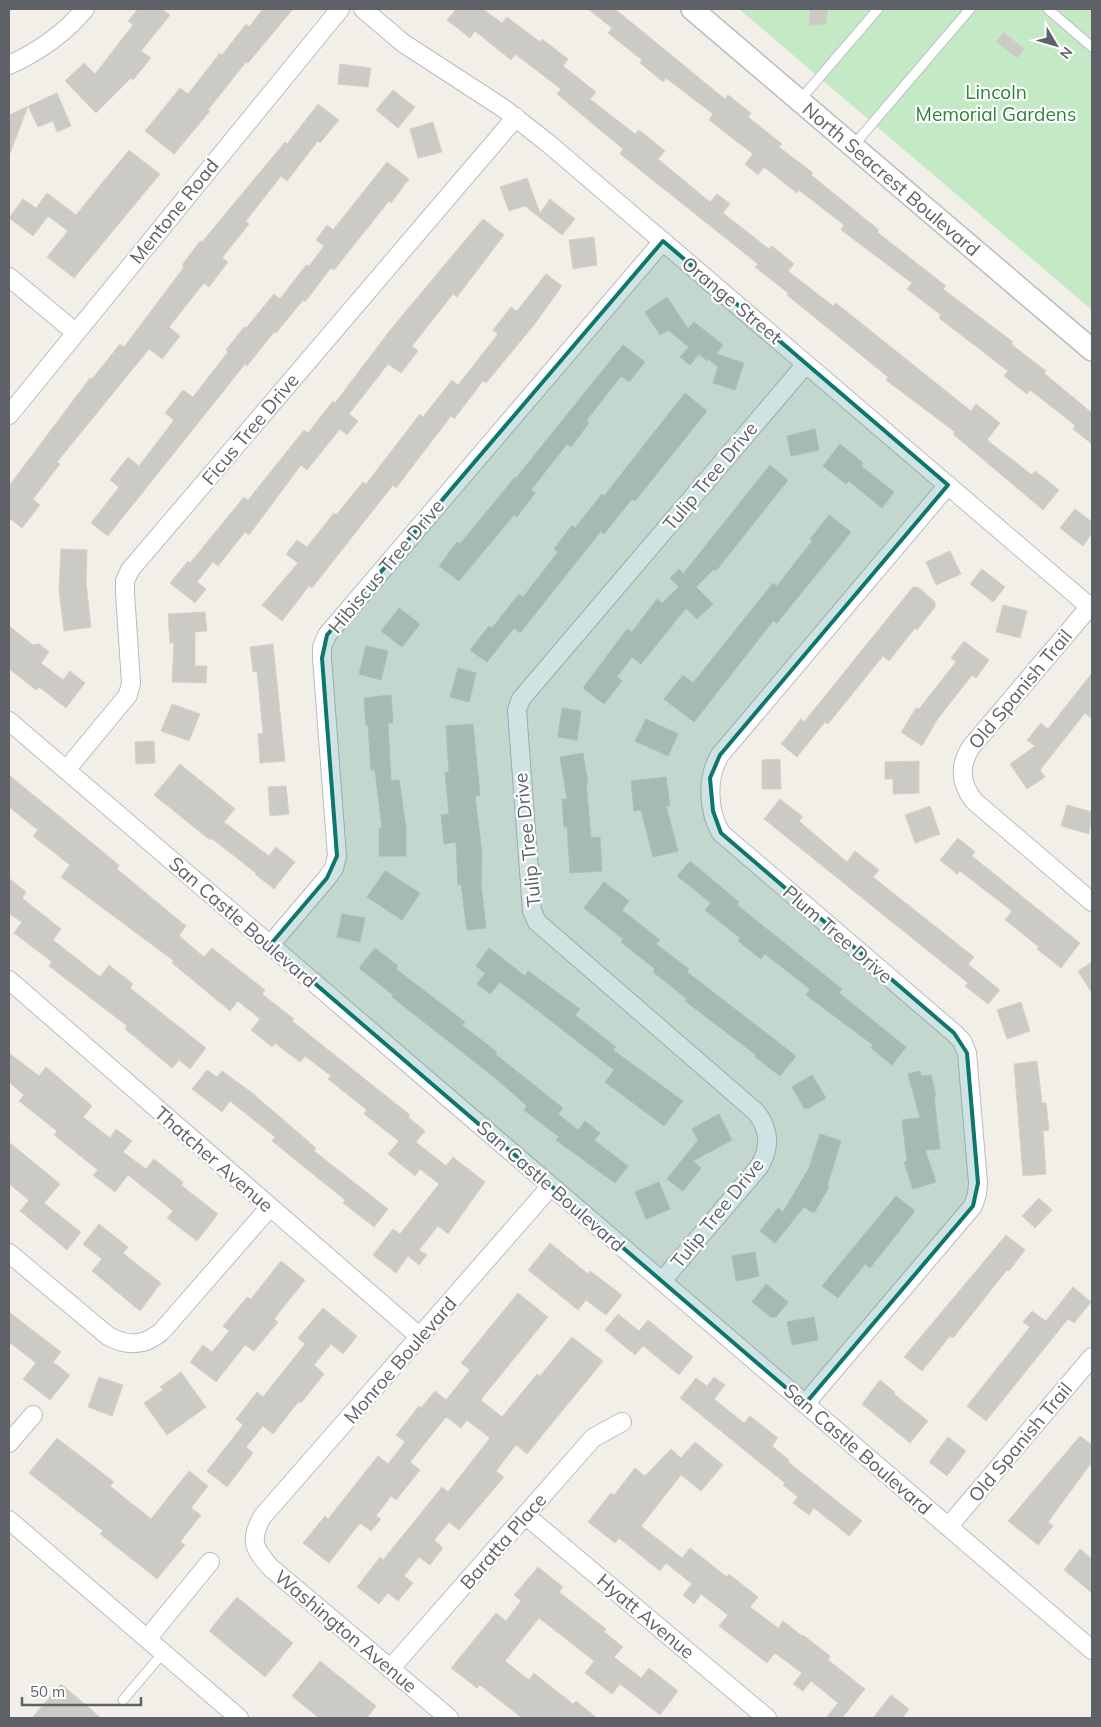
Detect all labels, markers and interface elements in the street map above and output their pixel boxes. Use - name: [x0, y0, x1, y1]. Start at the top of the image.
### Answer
- north arrow: [1031, 20, 1081, 70]
- text: N: [1056, 43, 1077, 63]
- park label: Lincoln Memorial Gardens: [916, 80, 1076, 126]
- street label: North Seacrest Boulevard: [798, 97, 985, 261]
- street label: Mentone Road: [124, 154, 224, 268]
- street label: Orange Street: [677, 251, 787, 349]
- street label: Ficus Tree Drive: [196, 368, 304, 490]
- street label: Tulip Tree Drive: [657, 417, 763, 535]
- street label: Hibiscus Tree Drive: [323, 494, 449, 638]
- street label: Old Spanish Trail: [963, 624, 1077, 754]
- street label: Tulip Tree Drive: [508, 772, 546, 908]
- street label: San Castle Boulevard: [164, 851, 322, 993]
- street label: Plum Tree Drive: [778, 880, 898, 988]
- street label: Thatcher Avenue: [150, 1101, 278, 1217]
- street label: San Castle Boulevard: [472, 1115, 630, 1257]
- street label: Tulip Tree Drive: [665, 1153, 769, 1273]
- street label: Monroe Boulevard: [338, 1292, 462, 1428]
- street label: Old Spanish Trail: [963, 1377, 1077, 1507]
- street label: San Castle Boulevard: [779, 1378, 937, 1520]
- street label: Baratta Place: [455, 1488, 551, 1594]
- street label: Washington Avenue: [270, 1564, 422, 1698]
- street label: Hyatt Avenue: [592, 1568, 700, 1664]
- scale bar: [22, 1674, 141, 1706]
- text: 50 m: [30, 1682, 65, 1701]

